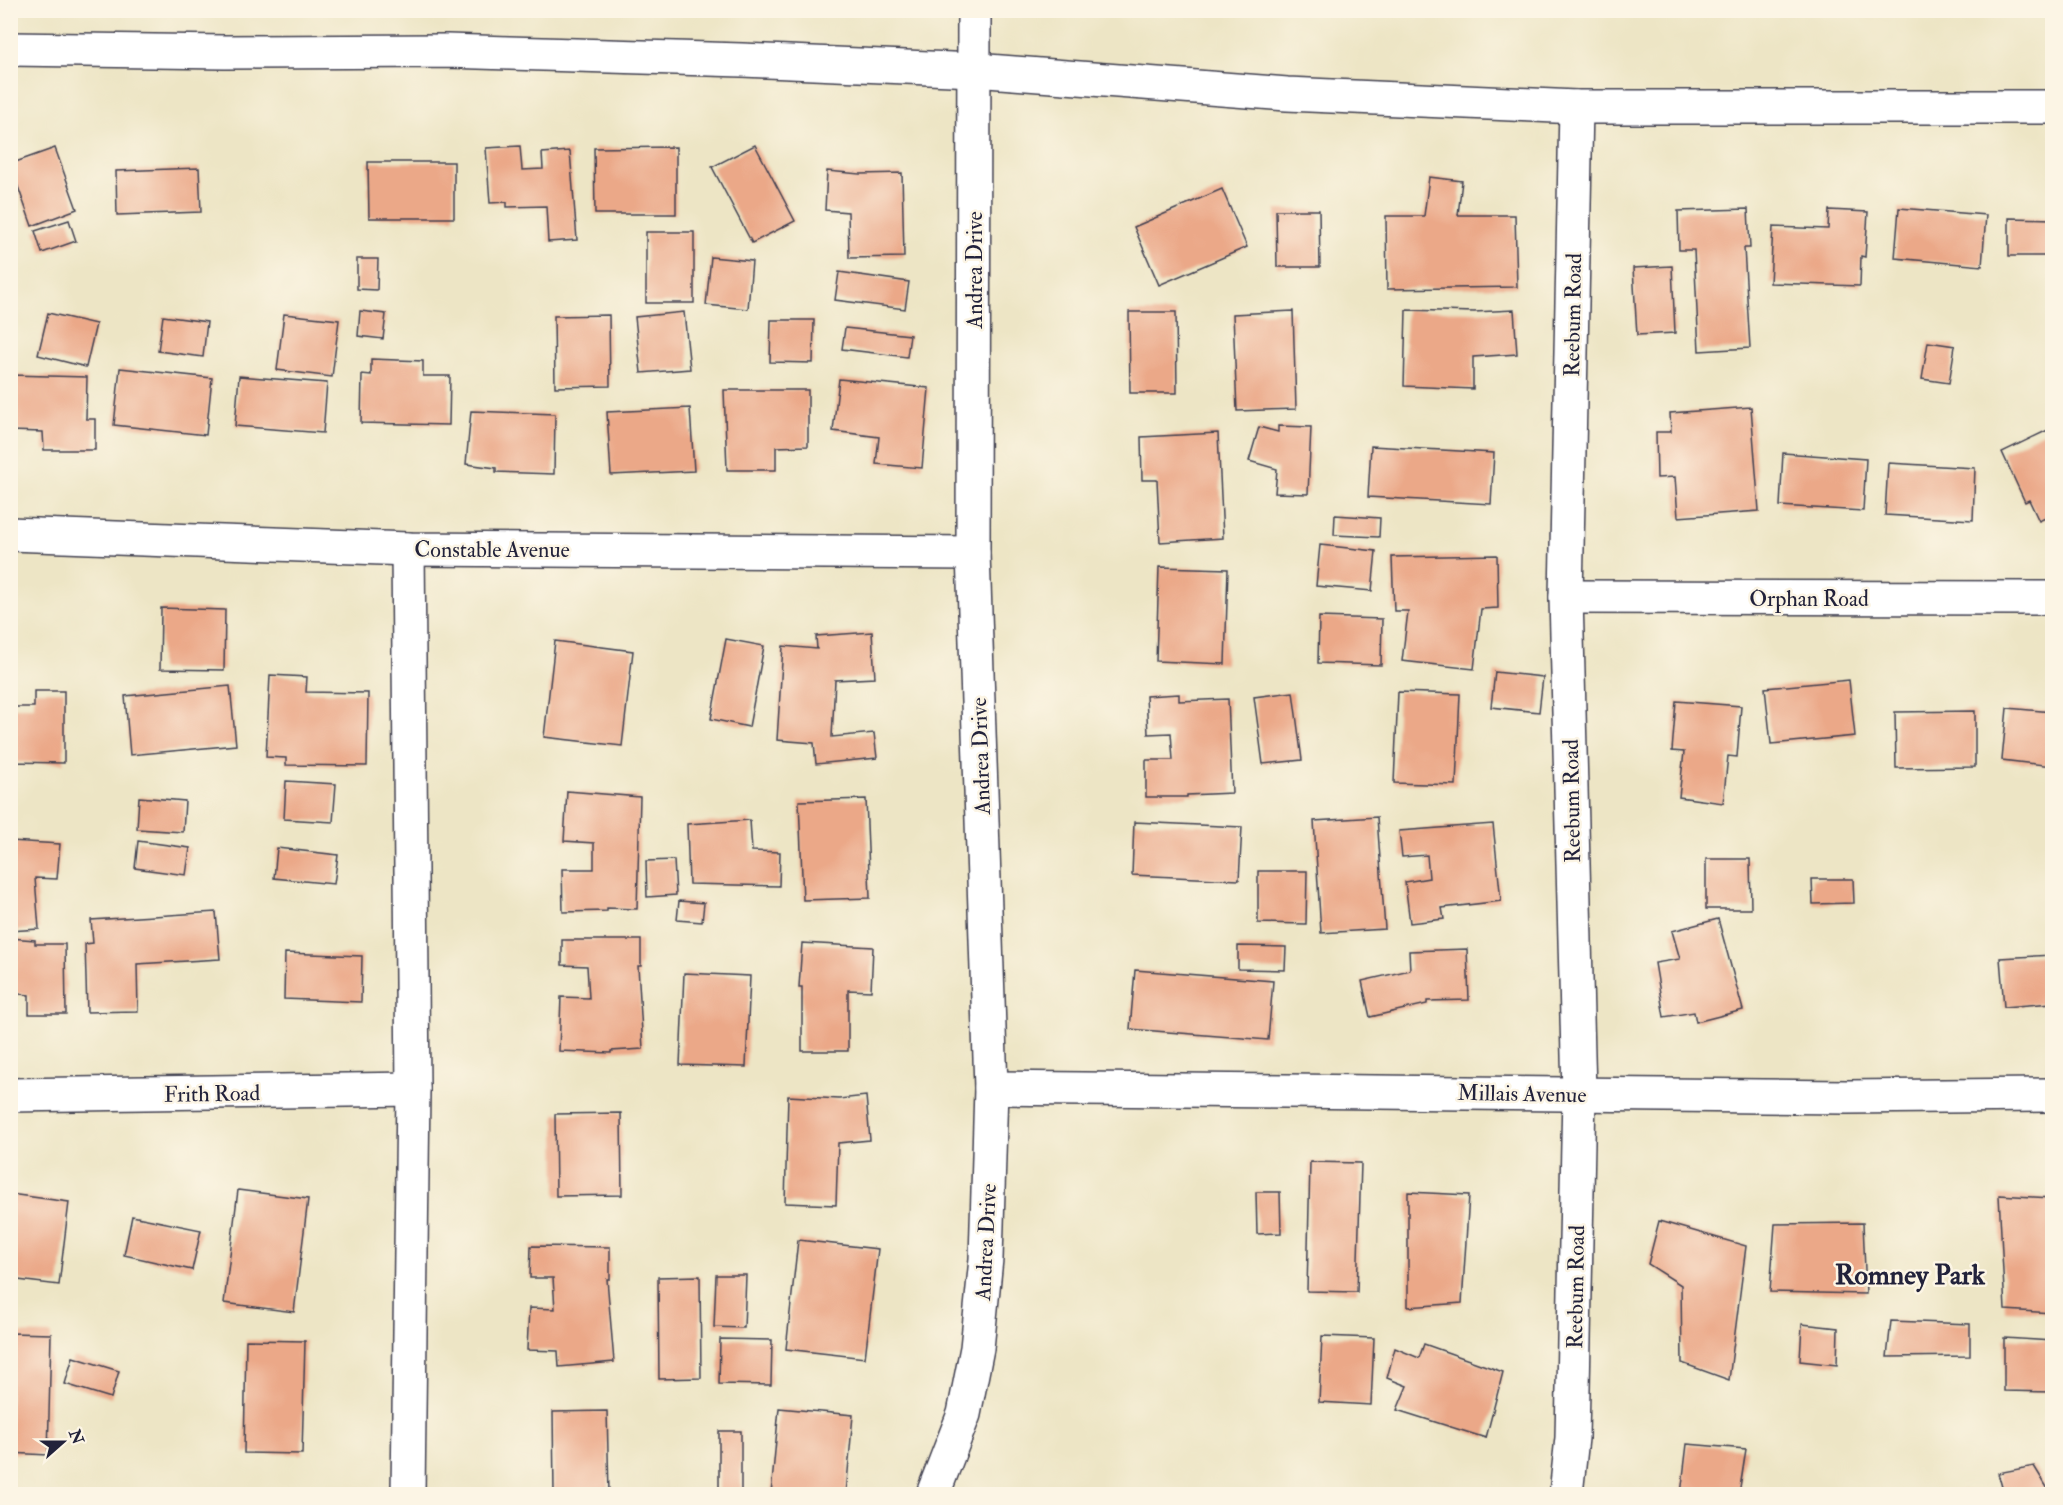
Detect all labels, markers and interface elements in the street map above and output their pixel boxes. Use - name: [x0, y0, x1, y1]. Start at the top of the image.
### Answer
- street label: Andrea Drive: [961, 211, 989, 330]
- street label: Reebum Road: [1558, 253, 1588, 377]
- street label: Constable Avenue: [414, 536, 570, 564]
- street label: Orphan Road: [1749, 585, 1869, 614]
- street label: Andrea Drive: [965, 697, 997, 816]
- street label: Reebum Road: [1557, 739, 1587, 863]
- street label: Frith Road: [164, 1079, 261, 1109]
- street label: Millais Avenue: [1457, 1079, 1587, 1109]
- street label: Andrea Drive: [969, 1183, 1003, 1302]
- street label: Reebum Road: [1561, 1225, 1591, 1349]
- district label: Romney Park: [1835, 1258, 1986, 1293]
- north arrow: [33, 1412, 93, 1472]
- text: N: [64, 1426, 88, 1448]

